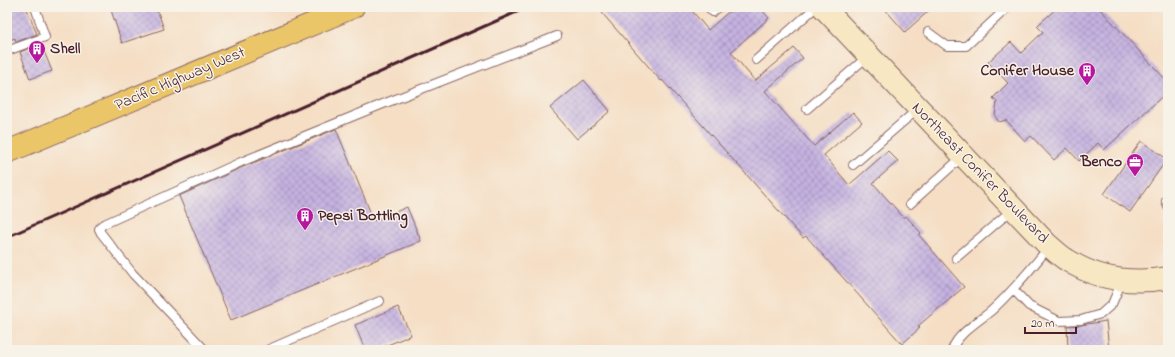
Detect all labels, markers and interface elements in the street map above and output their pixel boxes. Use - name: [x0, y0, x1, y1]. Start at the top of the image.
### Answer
- place label: Shell: [50, 37, 81, 61]
- building icon: Shell: [27, 39, 47, 64]
- street label: Pacific Highway West: [111, 40, 250, 117]
- place label: Conifer House: [981, 59, 1075, 83]
- building icon: Conifer House: [1077, 61, 1097, 86]
- street label: Northeast Conifer Boulevard: [906, 97, 1054, 249]
- place label: Benco: [1080, 150, 1122, 174]
- office icon: Benco: [1125, 152, 1145, 177]
- place label: Pepsi Bottling: [318, 204, 408, 229]
- building icon: Pepsi Bottling: [295, 206, 315, 231]
- scale bar: [1025, 309, 1076, 335]
- text: 20 m: [1031, 315, 1054, 333]

